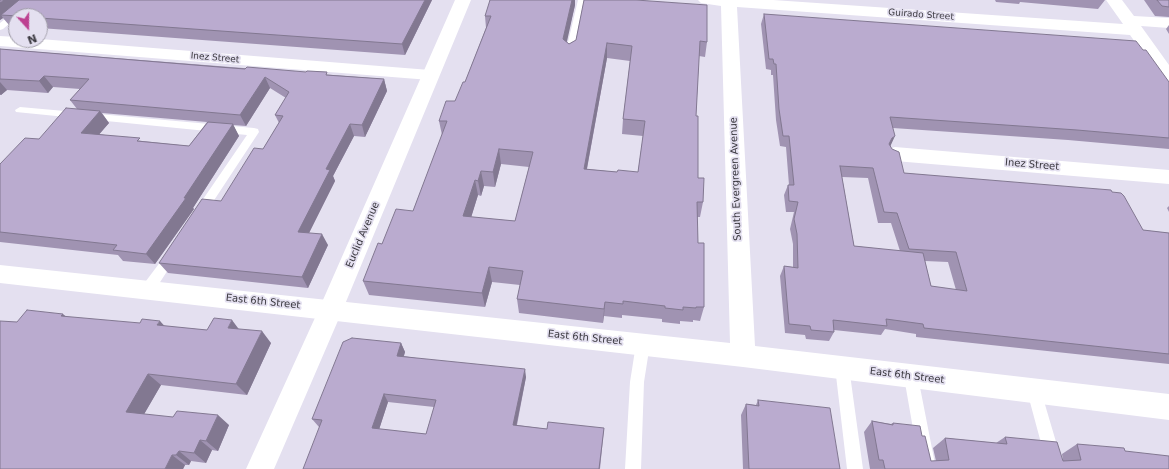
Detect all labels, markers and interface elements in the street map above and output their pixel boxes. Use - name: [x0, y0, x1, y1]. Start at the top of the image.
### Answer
- street label: Guirado Street: [888, 7, 954, 23]
- north arrow: [8, 8, 48, 48]
- text: N: [25, 31, 39, 46]
- street label: Inez Street: [190, 50, 240, 66]
- street label: South Evergreen Avenue: [728, 117, 744, 241]
- street label: Inez Street: [1004, 157, 1060, 173]
- street label: Euclid Avenue: [344, 200, 382, 270]
- street label: East 6th Street: [225, 292, 301, 312]
- street label: East 6th Street: [547, 328, 623, 348]
- street label: East 6th Street: [869, 365, 945, 387]

